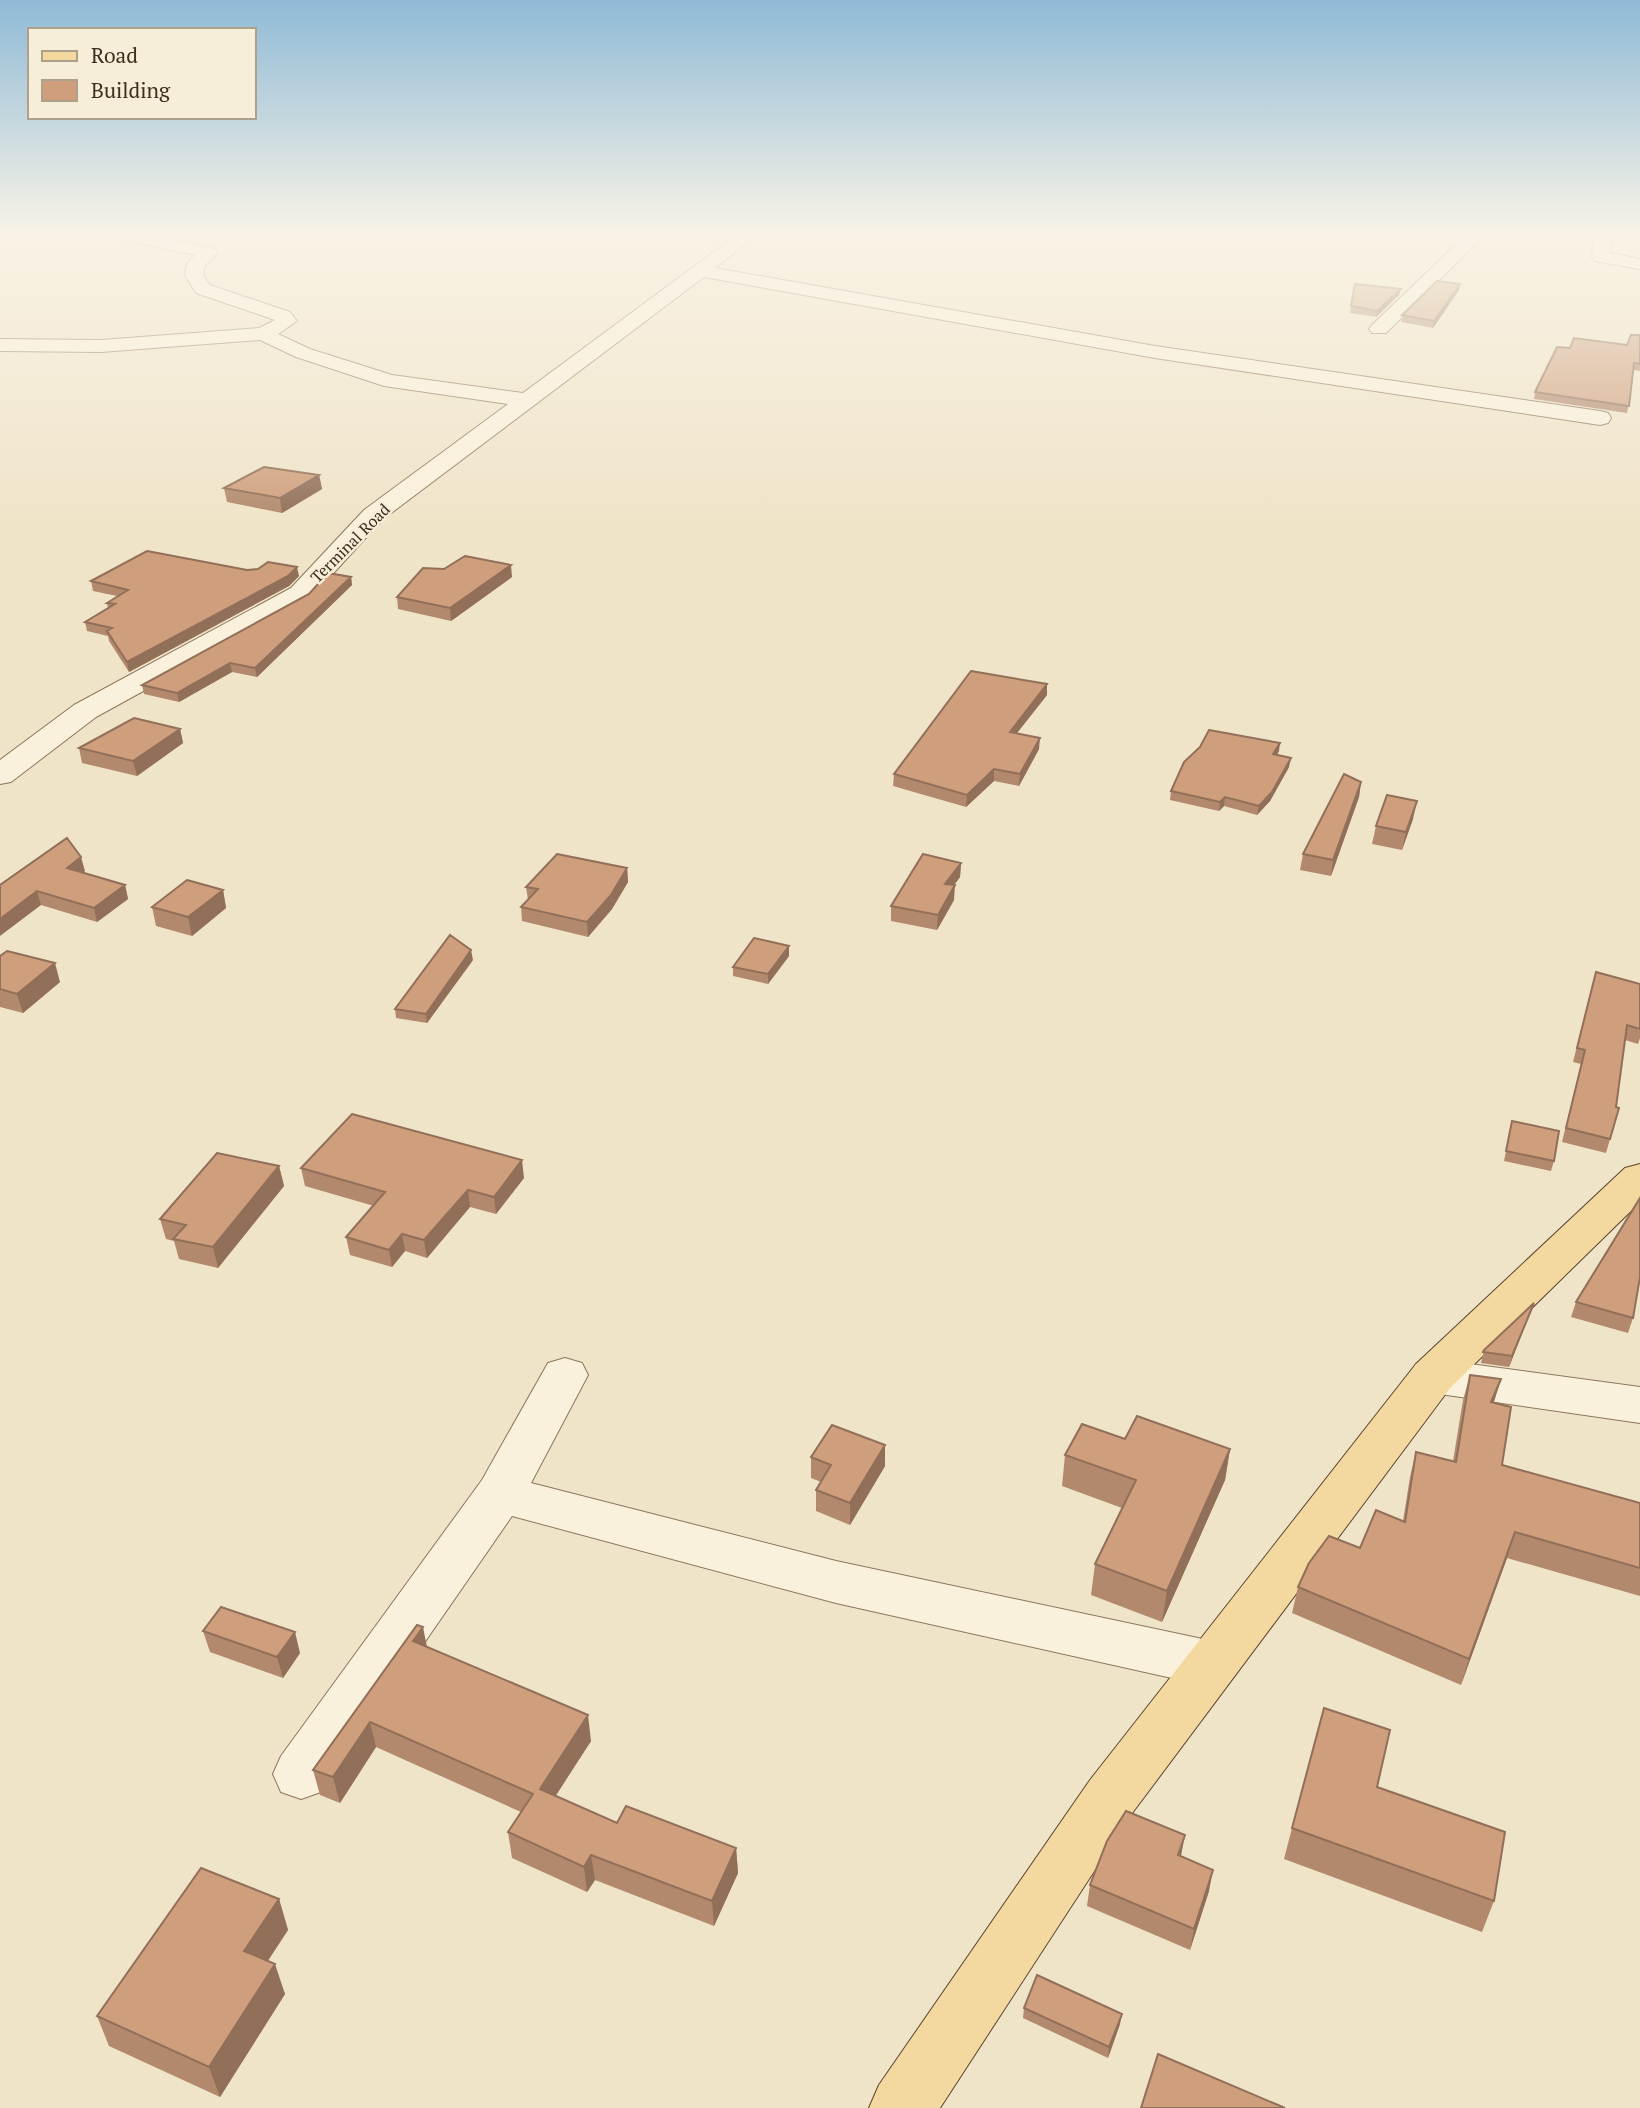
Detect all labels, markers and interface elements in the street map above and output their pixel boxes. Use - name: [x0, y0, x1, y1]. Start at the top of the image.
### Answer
- legend: [28, 28, 256, 119]
- text: Road: [91, 41, 138, 69]
- text: Building: [91, 76, 171, 104]
- street label: Terminal Road: [306, 498, 395, 587]

